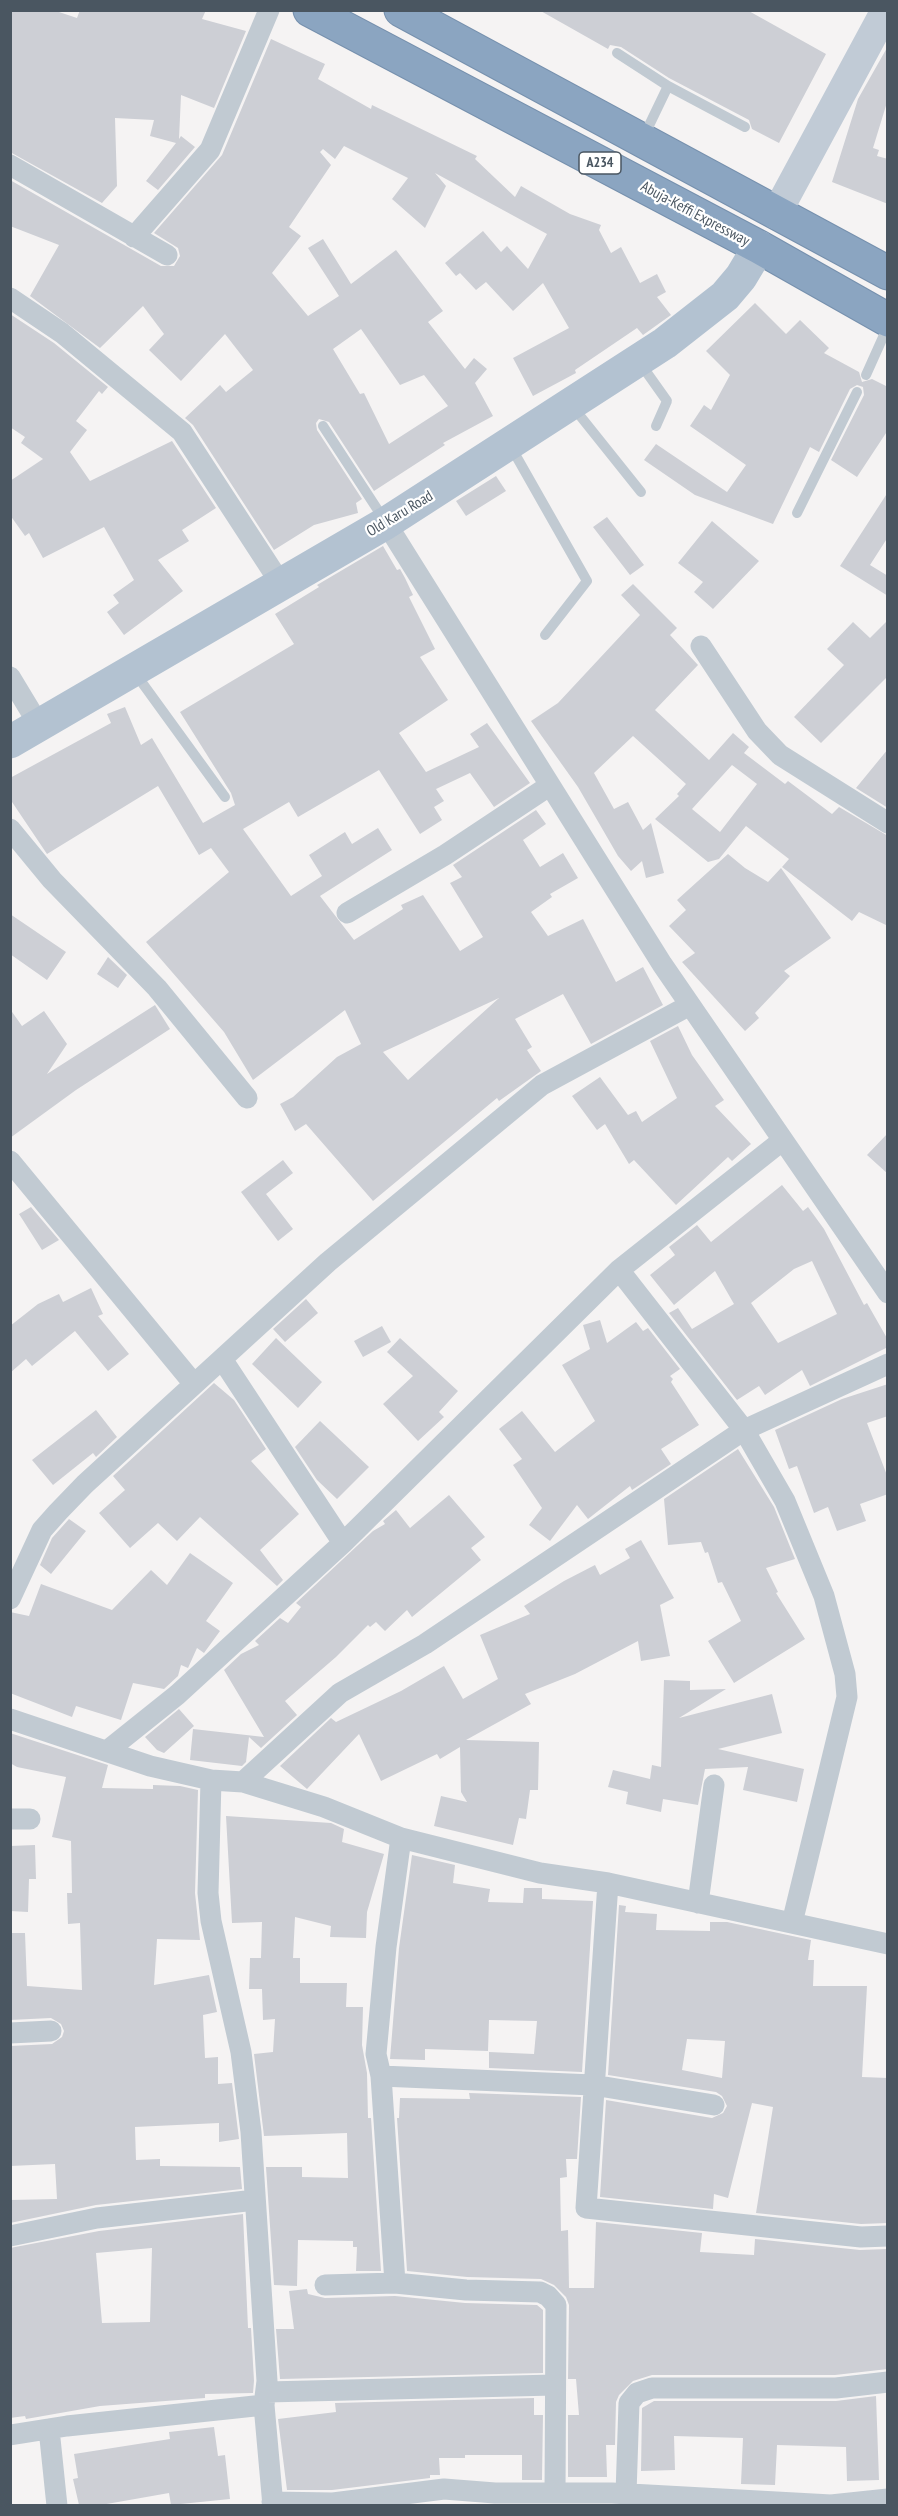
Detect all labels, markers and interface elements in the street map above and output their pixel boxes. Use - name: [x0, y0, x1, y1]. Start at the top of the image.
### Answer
- road number: A234: [579, 152, 621, 174]
- street label: Abuja-Keffi Expressway: [638, 178, 752, 250]
- street label: Old Karu Road: [364, 487, 436, 541]

